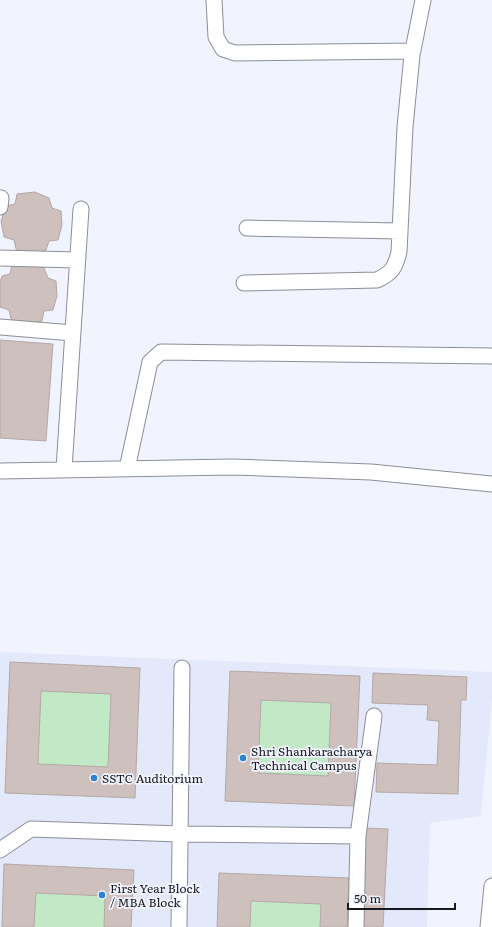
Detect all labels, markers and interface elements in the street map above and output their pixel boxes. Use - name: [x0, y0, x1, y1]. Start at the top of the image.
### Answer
- place label: Shri Shankaracharya Technical Campus: [251, 742, 373, 774]
- marker: Shri Shankaracharya Technical Campus: [238, 753, 248, 763]
- place label: SSTC Auditorium: [102, 769, 204, 787]
- marker: SSTC Auditorium: [89, 773, 99, 783]
- place label: First Year Block / MBA Block: [110, 879, 200, 911]
- scale bar: [348, 885, 455, 911]
- text: 50 m: [354, 889, 381, 907]
- marker: First Year Block / MBA Block: [97, 890, 107, 900]

